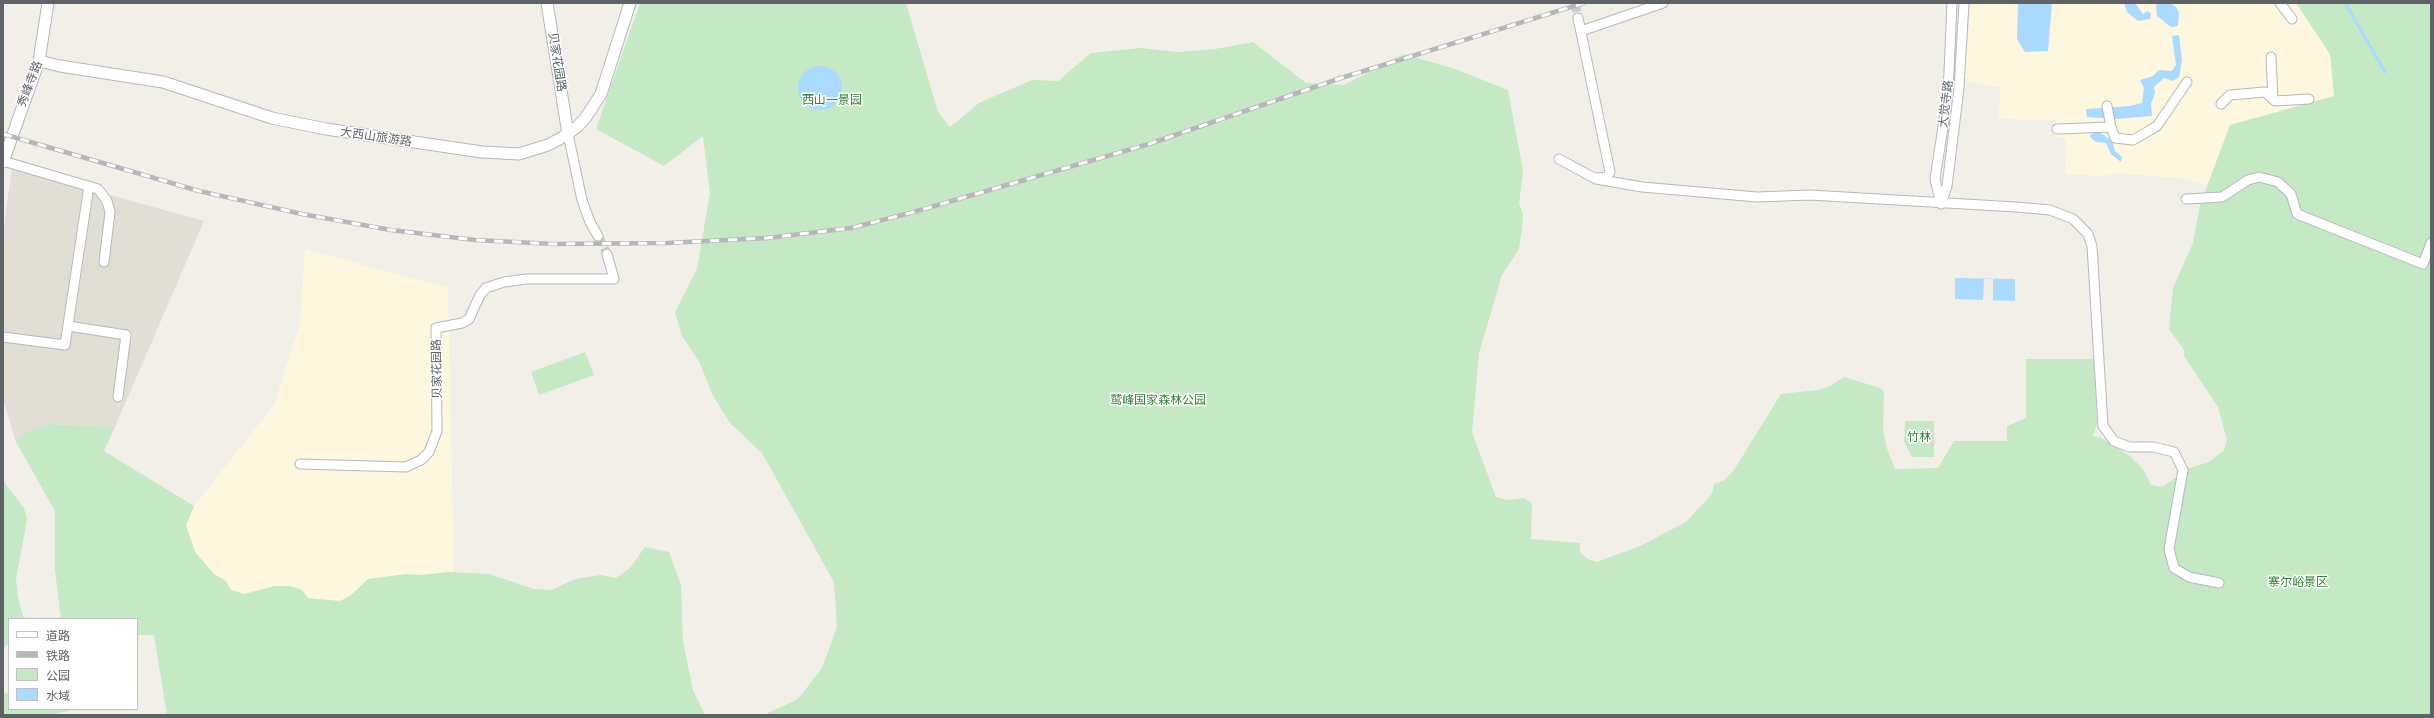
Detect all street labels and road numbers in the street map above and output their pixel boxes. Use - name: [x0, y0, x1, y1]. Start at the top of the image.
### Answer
- street label: 贝家花园路: [545, 31, 569, 93]
- street label: 秀峰寺路: [15, 59, 45, 109]
- street label: 大觉寺路: [1936, 79, 1956, 129]
- street label: 大西山旅游路: [339, 125, 413, 149]
- street label: 贝家花园路: [429, 339, 445, 399]

